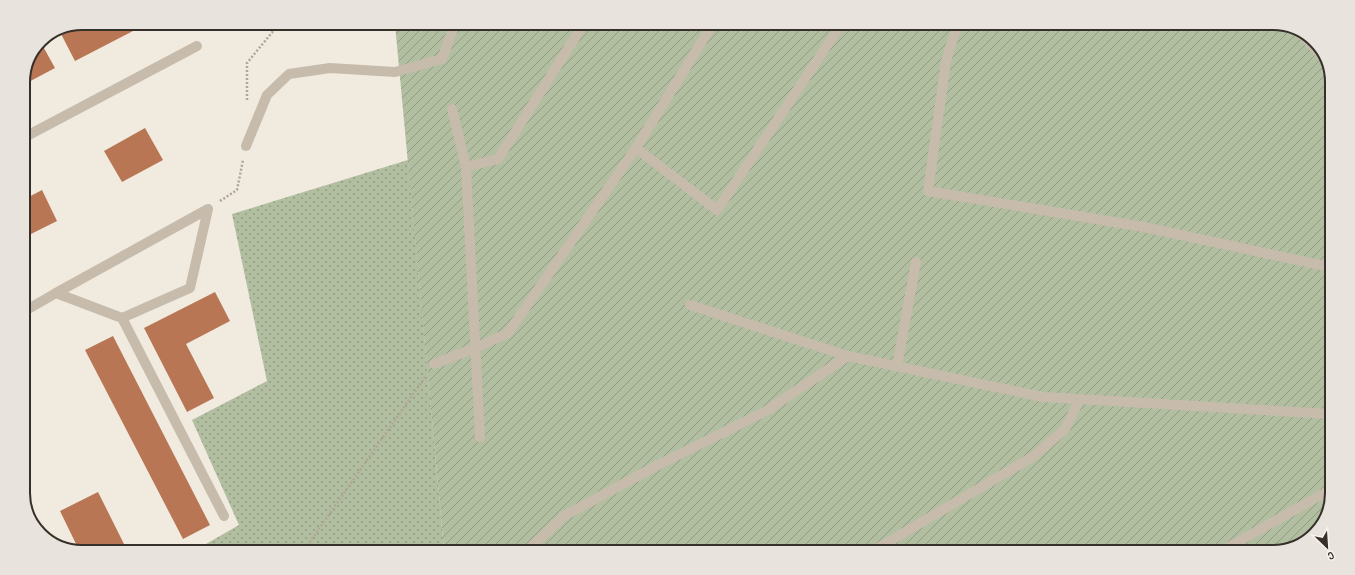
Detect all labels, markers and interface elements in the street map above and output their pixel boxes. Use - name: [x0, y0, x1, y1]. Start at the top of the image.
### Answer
- north arrow: [1307, 527, 1347, 567]
- text: С: [1325, 549, 1336, 563]

